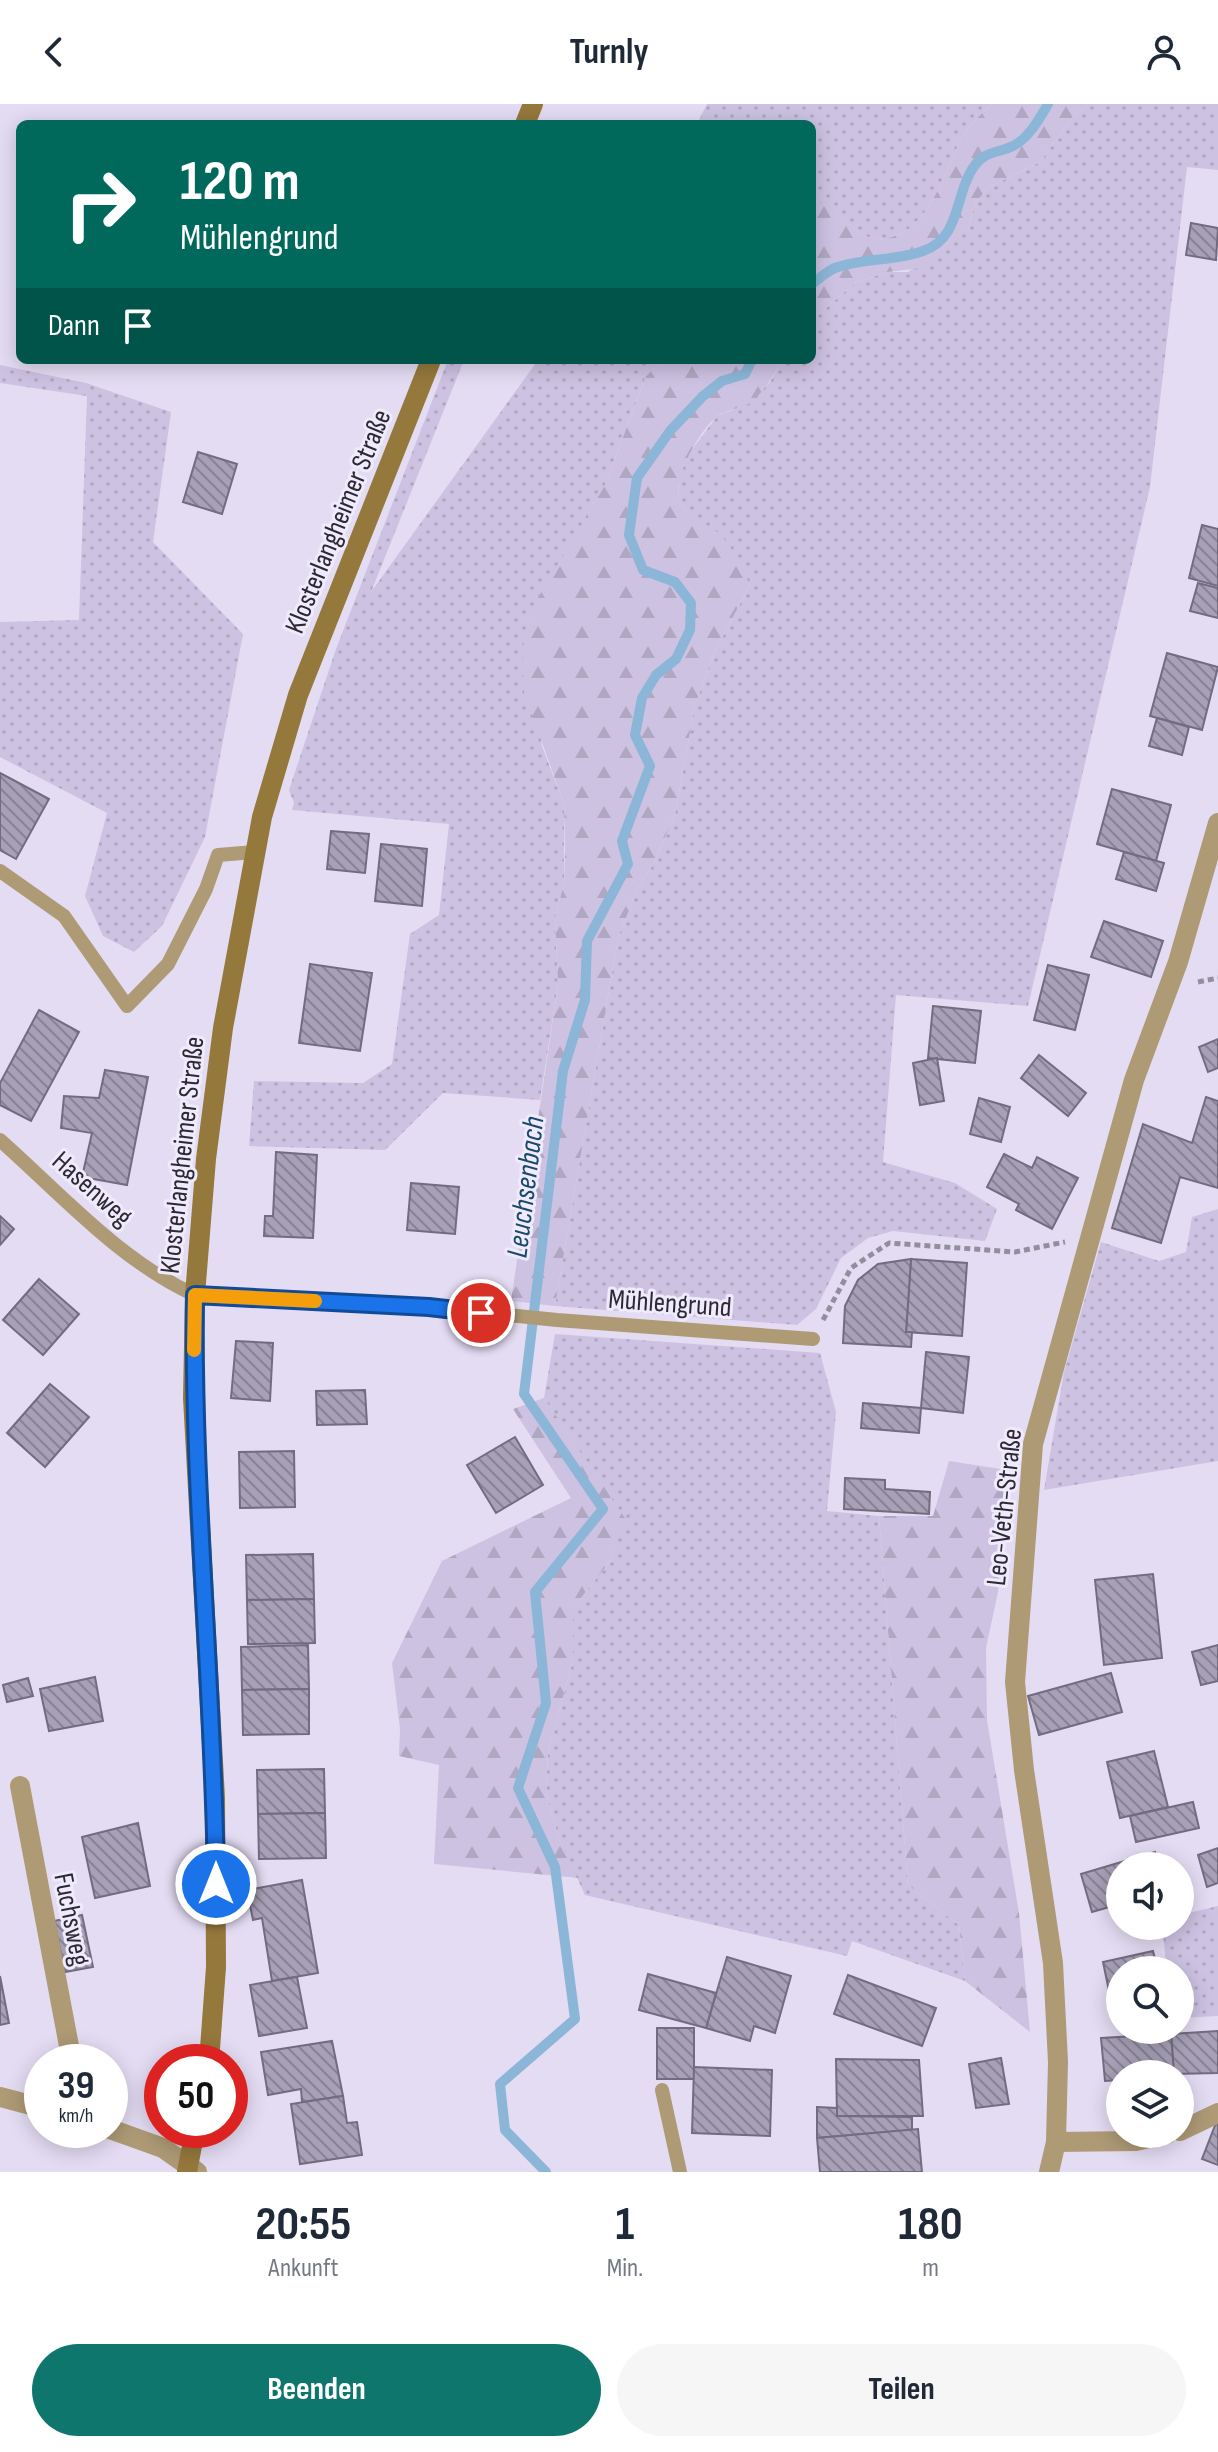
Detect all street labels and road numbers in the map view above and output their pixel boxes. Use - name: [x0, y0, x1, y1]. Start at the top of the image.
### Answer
- street label: Klosterlangheimer Straße: [278, 405, 398, 638]
- street label: Klosterlangheimer Straße: [154, 1035, 211, 1275]
- street label: Hasenweg: [45, 1145, 139, 1234]
- street label: Mühlengrund: [607, 1283, 733, 1324]
- street label: Leo-Veth-Straße: [980, 1427, 1029, 1587]
- street label: Fuchsweg: [46, 1870, 97, 1968]

